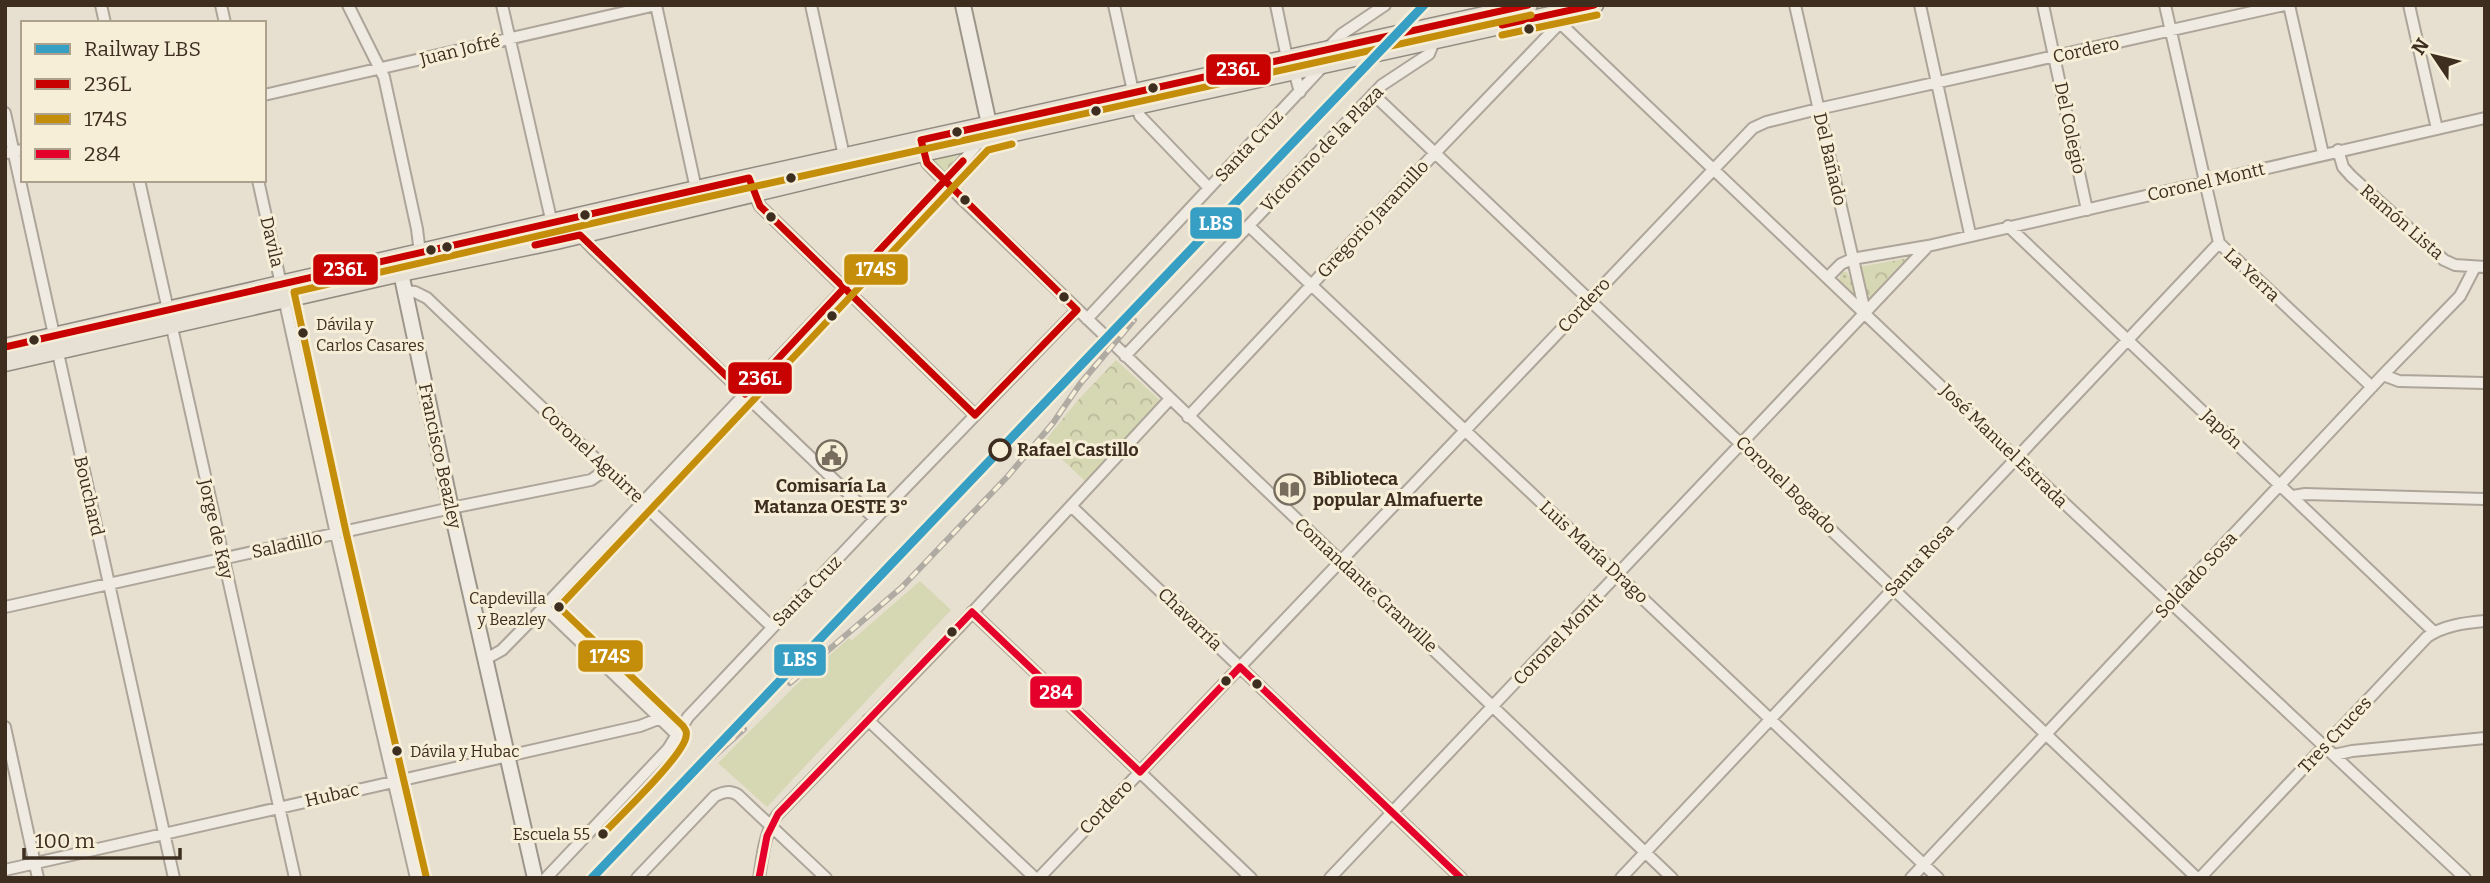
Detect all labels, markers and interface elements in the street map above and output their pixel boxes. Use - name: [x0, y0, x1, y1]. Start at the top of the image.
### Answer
- legend: [21, 21, 266, 182]
- north arrow: [2399, 21, 2469, 91]
- unlabelled marker: [1522, 22, 1536, 36]
- street label: Juan Jofré: [417, 29, 502, 71]
- street label: Cordero: [2051, 32, 2121, 68]
- text: N: [2407, 34, 2434, 59]
- text: Railway LBS: [84, 36, 201, 62]
- line badge: 236L: [1205, 53, 1272, 86]
- text: 236L: [1216, 58, 1260, 81]
- text: 236L: [84, 71, 132, 97]
- street label: Del Colegio: [2050, 80, 2090, 176]
- unlabelled marker: [1146, 81, 1160, 95]
- street label: Victorino de la Plaza: [1256, 81, 1388, 217]
- unlabelled marker: [1089, 104, 1103, 118]
- text: 174S: [84, 106, 127, 132]
- street label: Santa Cruz: [1210, 106, 1288, 186]
- street label: Del Bañado: [1809, 110, 1851, 208]
- unlabelled marker: [950, 125, 964, 139]
- text: 284: [84, 141, 120, 167]
- street label: Gregorio Jaramillo: [1313, 155, 1433, 283]
- street label: Coronel Montt: [2145, 158, 2267, 206]
- unlabelled marker: [784, 171, 798, 185]
- street label: Ramón Lista: [2356, 180, 2448, 264]
- unlabelled marker: [958, 193, 972, 207]
- line badge: LBS: [1189, 206, 1243, 240]
- unlabelled marker: [578, 208, 592, 222]
- unlabelled marker: [764, 210, 778, 224]
- text: LBS: [1199, 212, 1233, 235]
- street label: Davila: [255, 214, 289, 270]
- unlabelled marker: [440, 240, 454, 254]
- unlabelled marker: [424, 243, 438, 257]
- street label: La Yerra: [2220, 244, 2285, 306]
- line badge: 236L: [312, 253, 379, 286]
- line badge: 174S: [843, 253, 909, 286]
- text: 236L: [323, 258, 367, 281]
- text: 174S: [856, 258, 896, 281]
- street label: Cordero: [1553, 273, 1615, 337]
- unlabelled marker: [1057, 290, 1071, 304]
- unlabelled marker: [825, 309, 839, 323]
- place label: Dávila y Carlos Casares: [316, 315, 424, 355]
- marker: Dávila y Carlos Casares: [296, 326, 310, 340]
- unlabelled marker: [27, 333, 41, 347]
- line badge: 236L: [727, 361, 793, 395]
- text: 236L: [738, 367, 782, 390]
- street label: José Manuel Estrada: [1935, 379, 2072, 513]
- street label: Francisco Beazley: [414, 381, 466, 531]
- street label: Coronel Aguirre: [536, 400, 648, 508]
- street label: Japón: [2196, 404, 2247, 454]
- street label: Coronel Bogado: [1731, 431, 1841, 539]
- public building icon: Comisaría La Matanza OESTE 3°: [814, 438, 848, 472]
- marker: Rafael Castillo: [989, 439, 1011, 461]
- place label: Rafael Castillo: [1017, 439, 1139, 461]
- street label: Bouchard: [69, 454, 109, 538]
- place label: Biblioteca popular Almafuerte: [1313, 468, 1483, 511]
- library icon: Biblioteca popular Almafuerte: [1273, 472, 1307, 506]
- place label: Comisaría La Matanza OESTE 3°: [754, 475, 908, 518]
- street label: Jorge de Kay: [194, 476, 238, 582]
- street label: Luis María Drago: [1535, 496, 1653, 608]
- street label: Comandante Granville: [1290, 513, 1442, 657]
- street label: Santa Rosa: [1880, 519, 1958, 601]
- street label: Saladillo: [250, 527, 324, 563]
- street label: Soldado Sosa: [2150, 527, 2242, 623]
- street label: Santa Cruz: [768, 551, 846, 631]
- street label: Chavarría: [1153, 583, 1227, 655]
- street label: Coronel Montt: [1508, 588, 1608, 690]
- place label: Capdevilla y Beazley: [469, 589, 547, 629]
- marker: Capdevilla y Beazley: [552, 600, 566, 614]
- unlabelled marker: [945, 625, 959, 639]
- line badge: 174S: [577, 639, 644, 673]
- line badge: LBS: [773, 643, 827, 677]
- text: 174S: [590, 645, 630, 668]
- text: LBS: [783, 648, 817, 671]
- unlabelled marker: [1219, 674, 1233, 688]
- line badge: 284: [1029, 675, 1083, 709]
- unlabelled marker: [1250, 677, 1264, 691]
- text: 284: [1039, 681, 1073, 704]
- street label: Tres Cruces: [2294, 692, 2376, 778]
- place label: Dávila y Hubac: [410, 742, 520, 761]
- marker: Dávila y Hubac: [390, 744, 404, 758]
- street label: Cordero: [1075, 775, 1137, 839]
- street label: Hubac: [303, 778, 361, 812]
- scale bar: [24, 816, 180, 860]
- place label: Escuela 55: [513, 825, 590, 844]
- marker: Escuela 55: [596, 827, 610, 841]
- text: 100 m: [35, 828, 95, 854]

